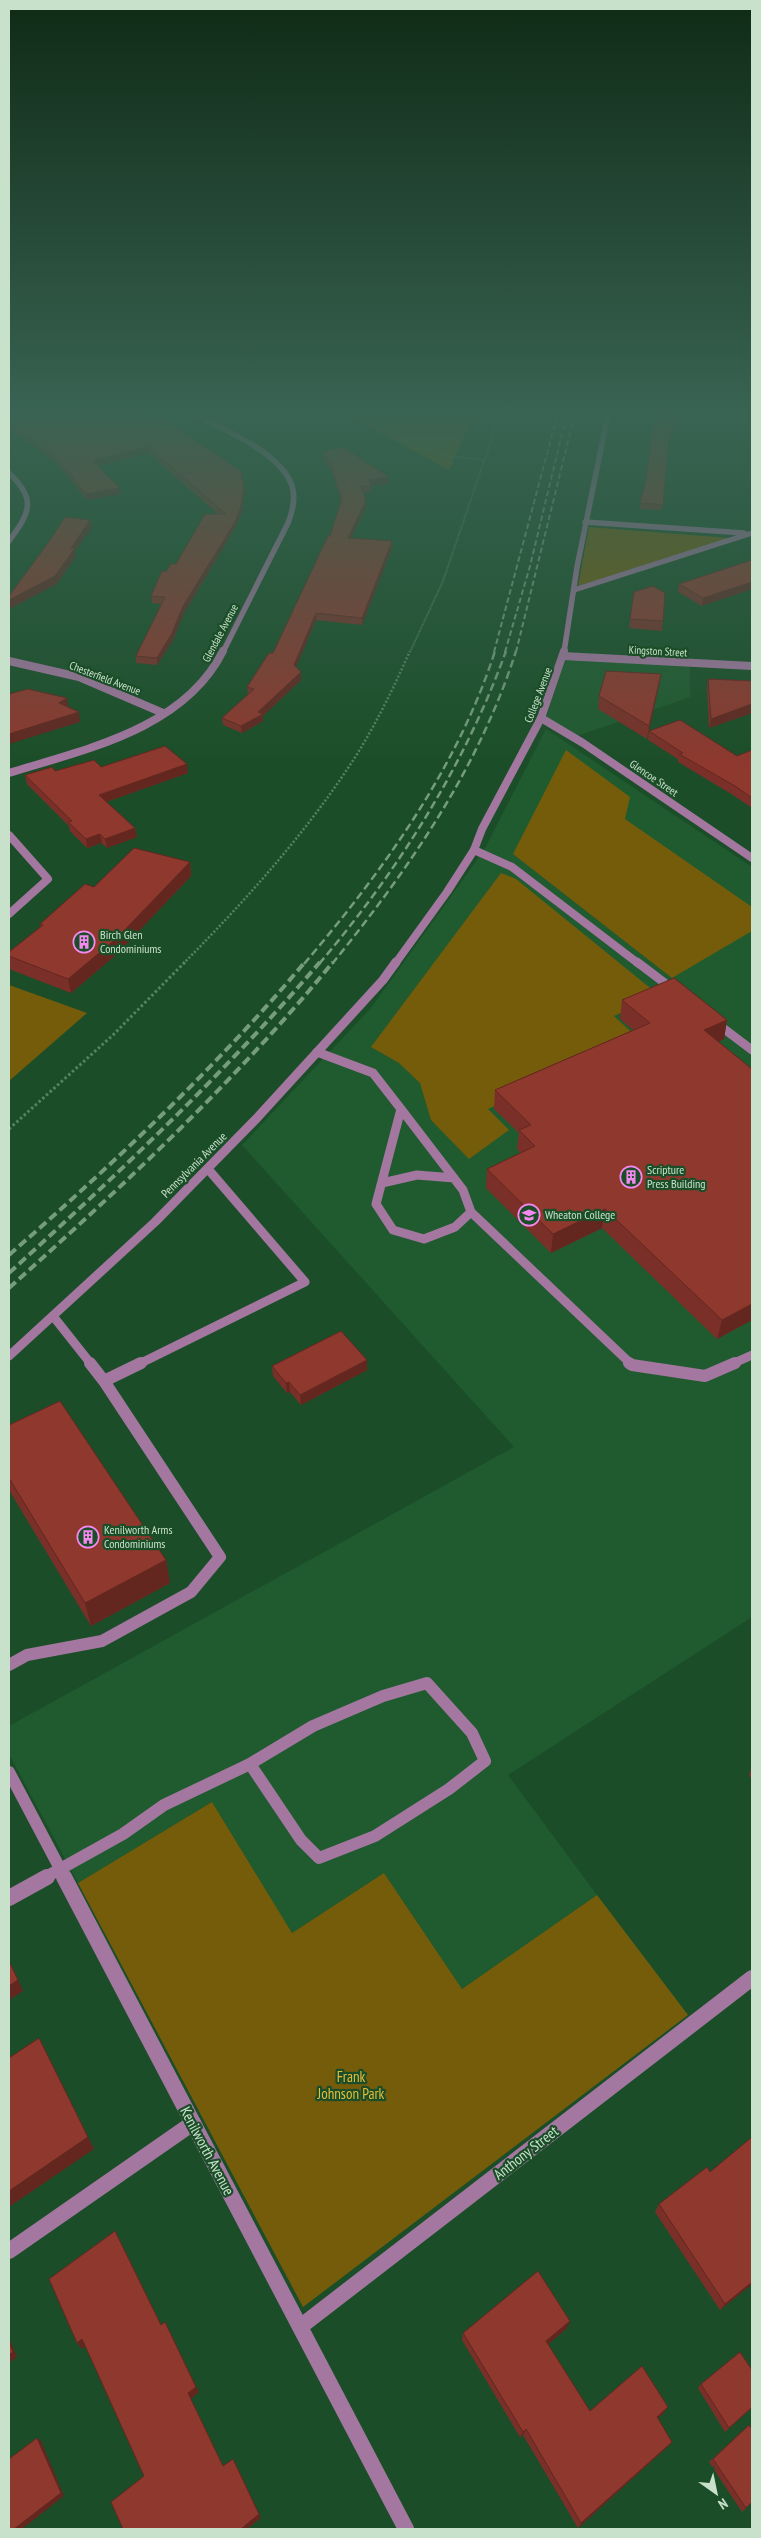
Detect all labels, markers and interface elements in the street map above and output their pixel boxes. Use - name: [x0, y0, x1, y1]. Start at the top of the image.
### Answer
- street label: Glendale Avenue: [199, 601, 241, 664]
- street label: Kingston Street: [628, 642, 688, 660]
- street label: Chesterfield Avenue: [67, 658, 143, 698]
- street label: College Avenue: [521, 665, 555, 725]
- street label: Glencoe Street: [627, 757, 681, 799]
- place label: Birch Glen Condominiums: [100, 927, 161, 956]
- building icon: Birch Glen Condominiums: [72, 930, 96, 954]
- street label: Pennsylvania Avenue: [158, 1129, 230, 1201]
- place label: Scripture Press Building: [647, 1162, 706, 1191]
- building icon: Scripture Press Building: [619, 1165, 643, 1189]
- school or university icon: Wheaton College: [517, 1203, 541, 1227]
- place label: Wheaton College: [545, 1207, 615, 1222]
- place label: Kenilworth Arms Condominiums: [104, 1522, 172, 1551]
- building icon: Kenilworth Arms Condominiums: [76, 1525, 100, 1549]
- park label: Frank Johnson Park: [317, 2067, 385, 2103]
- street label: Kenilworth Avenue: [176, 2103, 239, 2198]
- street label: Anthony Street: [490, 2121, 562, 2184]
- north arrow: [691, 2468, 741, 2518]
- text: N: [715, 2494, 731, 2514]

